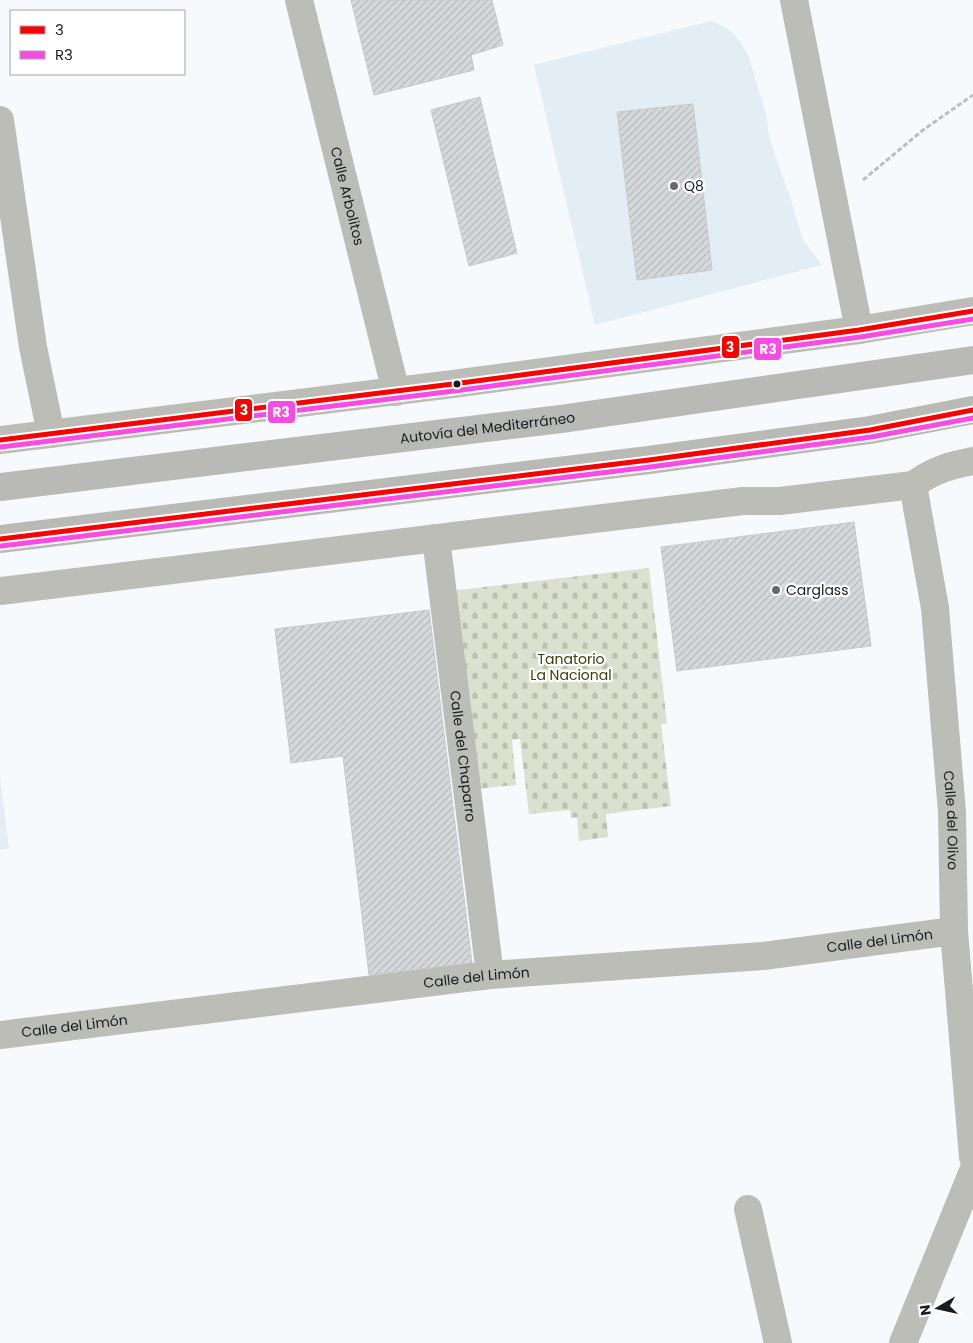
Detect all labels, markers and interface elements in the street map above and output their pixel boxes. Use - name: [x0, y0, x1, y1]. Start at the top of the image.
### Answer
- legend: [10, 10, 185, 75]
- text: 3: [55, 19, 64, 40]
- text: R3: [55, 44, 73, 65]
- street label: Calle Arbolitos: [326, 145, 369, 248]
- place label: Q8: [684, 176, 704, 196]
- marker: Q8: [668, 180, 680, 192]
- line badge: 3: [721, 335, 740, 359]
- text: 3: [726, 337, 734, 357]
- line badge: R3: [753, 337, 782, 361]
- text: R3: [759, 339, 777, 359]
- unlabelled marker: [452, 379, 462, 389]
- line badge: 3: [234, 398, 253, 422]
- text: 3: [240, 400, 248, 420]
- line badge: R3: [267, 400, 296, 424]
- text: R3: [272, 402, 290, 422]
- street label: Autovía del Mediterráneo: [399, 407, 576, 448]
- place label: Carglass: [786, 580, 848, 600]
- marker: Carglass: [770, 584, 782, 596]
- park label: Tanatorio La Nacional: [530, 649, 612, 685]
- street label: Calle del Chaparro: [445, 689, 481, 823]
- street label: Calle del Olivo: [939, 770, 963, 870]
- street label: Calle del Limón: [825, 924, 934, 958]
- street label: Calle del Limón: [422, 962, 530, 993]
- street label: Calle del Limón: [20, 1009, 129, 1042]
- north arrow: [913, 1283, 963, 1333]
- text: N: [914, 1303, 936, 1317]

